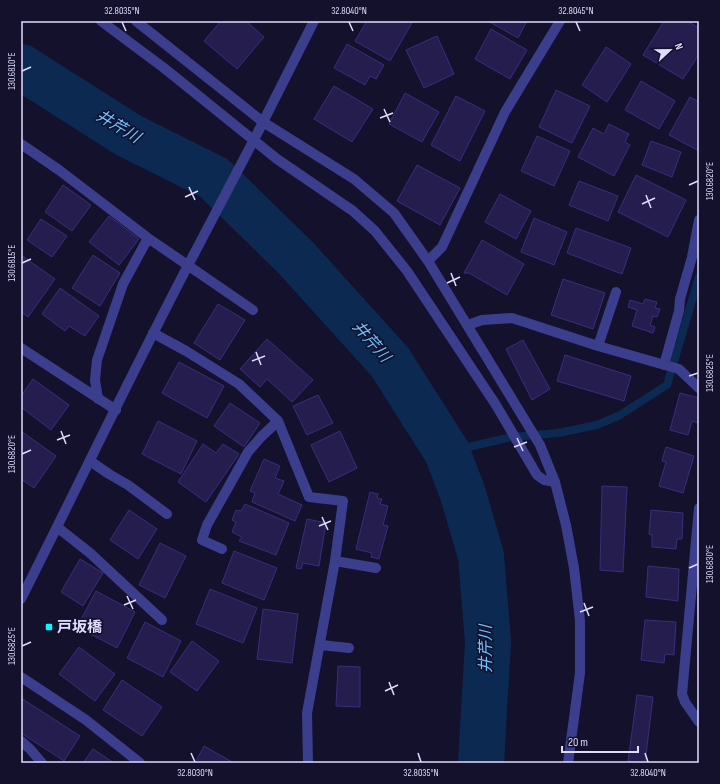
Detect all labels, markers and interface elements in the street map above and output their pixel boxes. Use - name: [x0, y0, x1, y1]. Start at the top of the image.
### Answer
- text: 32.8035°N: [104, 5, 140, 17]
- text: 32.8040°N: [331, 5, 367, 17]
- text: 32.8045°N: [558, 5, 594, 17]
- north arrow: [650, 30, 690, 70]
- text: N: [672, 41, 686, 52]
- text: 130.6810°E: [6, 52, 18, 90]
- water label: 井芹川: [93, 106, 145, 149]
- text: 130.6820°E: [704, 162, 716, 200]
- text: 130.6815°E: [6, 245, 18, 281]
- water label: 井芹川: [348, 318, 395, 368]
- text: 130.6825°E: [704, 354, 716, 392]
- text: 130.6820°E: [6, 435, 18, 473]
- text: 130.6830°E: [704, 545, 716, 583]
- place label: 戸坂橋: [57, 618, 103, 637]
- marker: 戸坂橋: [44, 622, 54, 632]
- water label: 井芹川: [477, 623, 496, 673]
- text: 130.6825°E: [6, 627, 18, 665]
- scale bar: [562, 728, 638, 754]
- text: 20 m: [568, 735, 588, 750]
- text: 32.8030°N: [177, 767, 213, 779]
- text: 32.8035°N: [403, 767, 439, 779]
- text: 32.8040°N: [630, 767, 666, 779]

